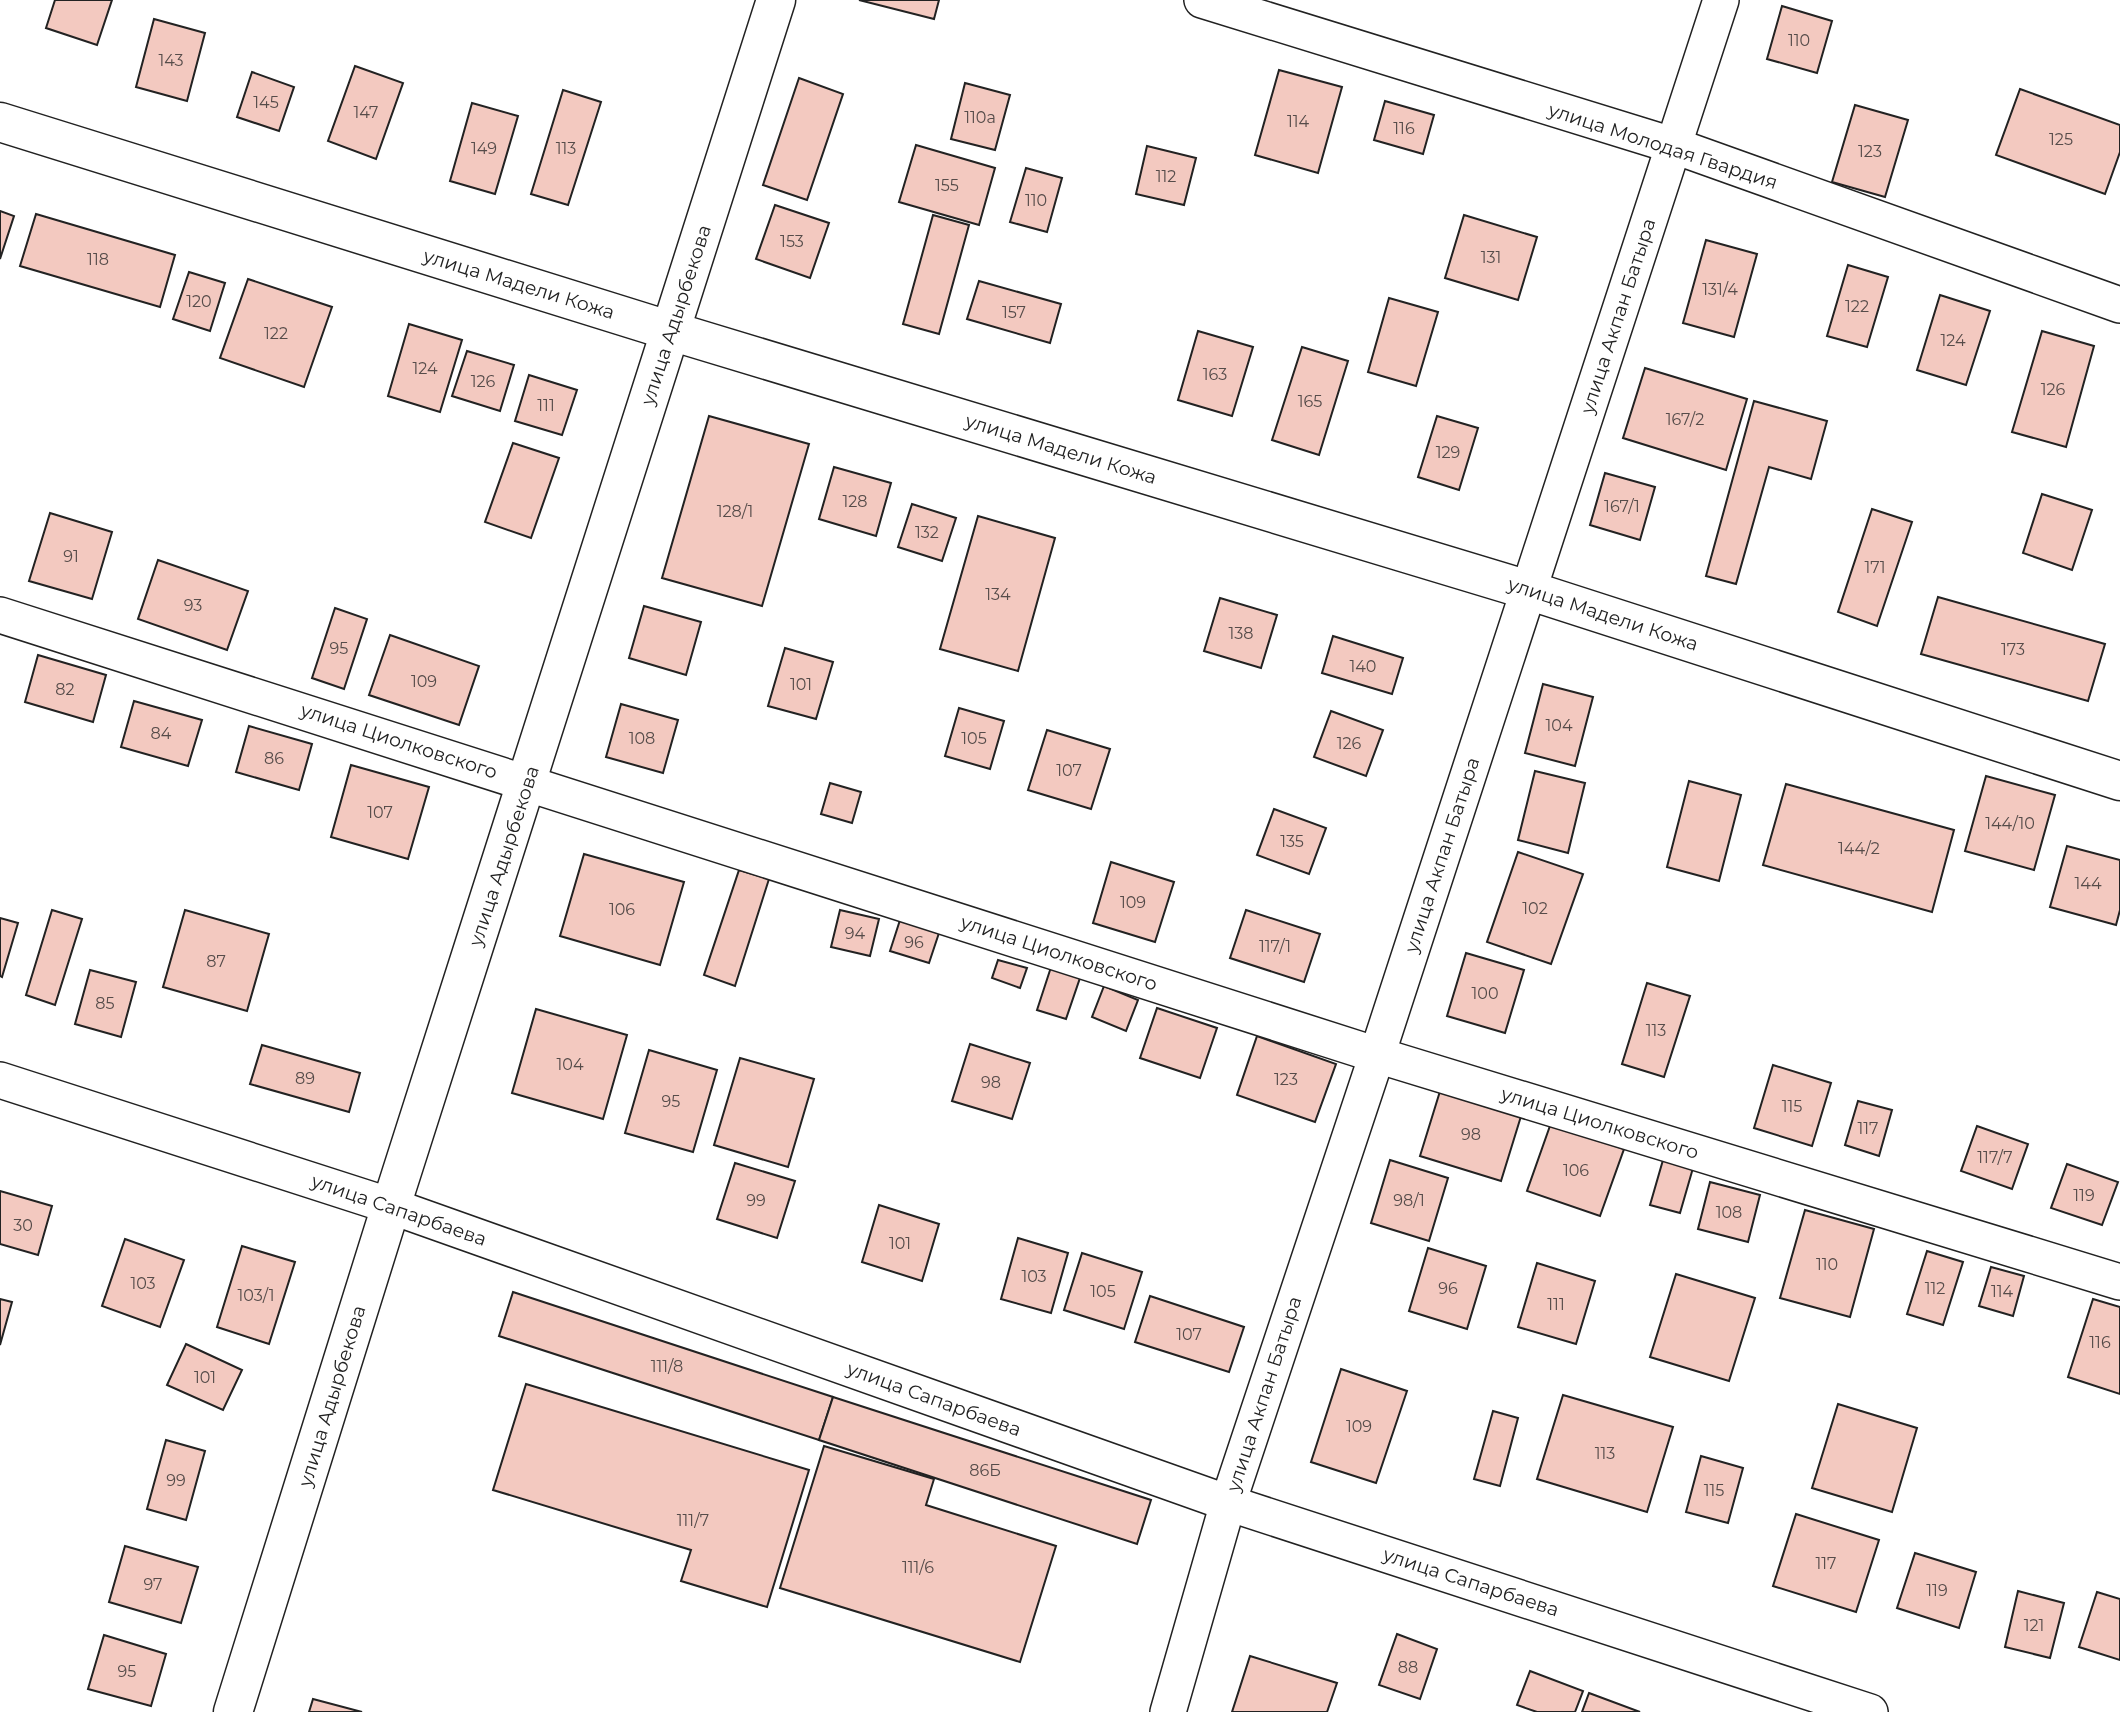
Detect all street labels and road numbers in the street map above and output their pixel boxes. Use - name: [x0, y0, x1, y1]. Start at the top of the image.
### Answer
- street label: улица Молодая Гвардия: [1544, 98, 1781, 194]
- street label: улица Акпан Батыра: [1575, 215, 1660, 418]
- street label: улица Адырбекова: [636, 222, 716, 409]
- street label: улица Мадели Кожа: [420, 244, 617, 324]
- street label: улица Мадели Кожа: [962, 409, 1159, 489]
- street label: улица Мадели Кожа: [1504, 572, 1701, 656]
- street label: улица Циолковского: [297, 698, 500, 784]
- street label: улица Акпан Батыра: [1399, 754, 1484, 957]
- street label: улица Адырбекова: [464, 763, 544, 950]
- street label: улица Циолковского: [957, 910, 1160, 996]
- street label: улица Циолковского: [1497, 1082, 1702, 1164]
- street label: улица Сапарбаева: [307, 1169, 490, 1251]
- street label: улица Акпан Батыра: [1221, 1293, 1306, 1496]
- street label: улица Адырбекова: [293, 1303, 371, 1490]
- street label: улица Сапарбаева: [843, 1356, 1024, 1441]
- street label: улица Сапарбаева: [1379, 1542, 1562, 1621]

